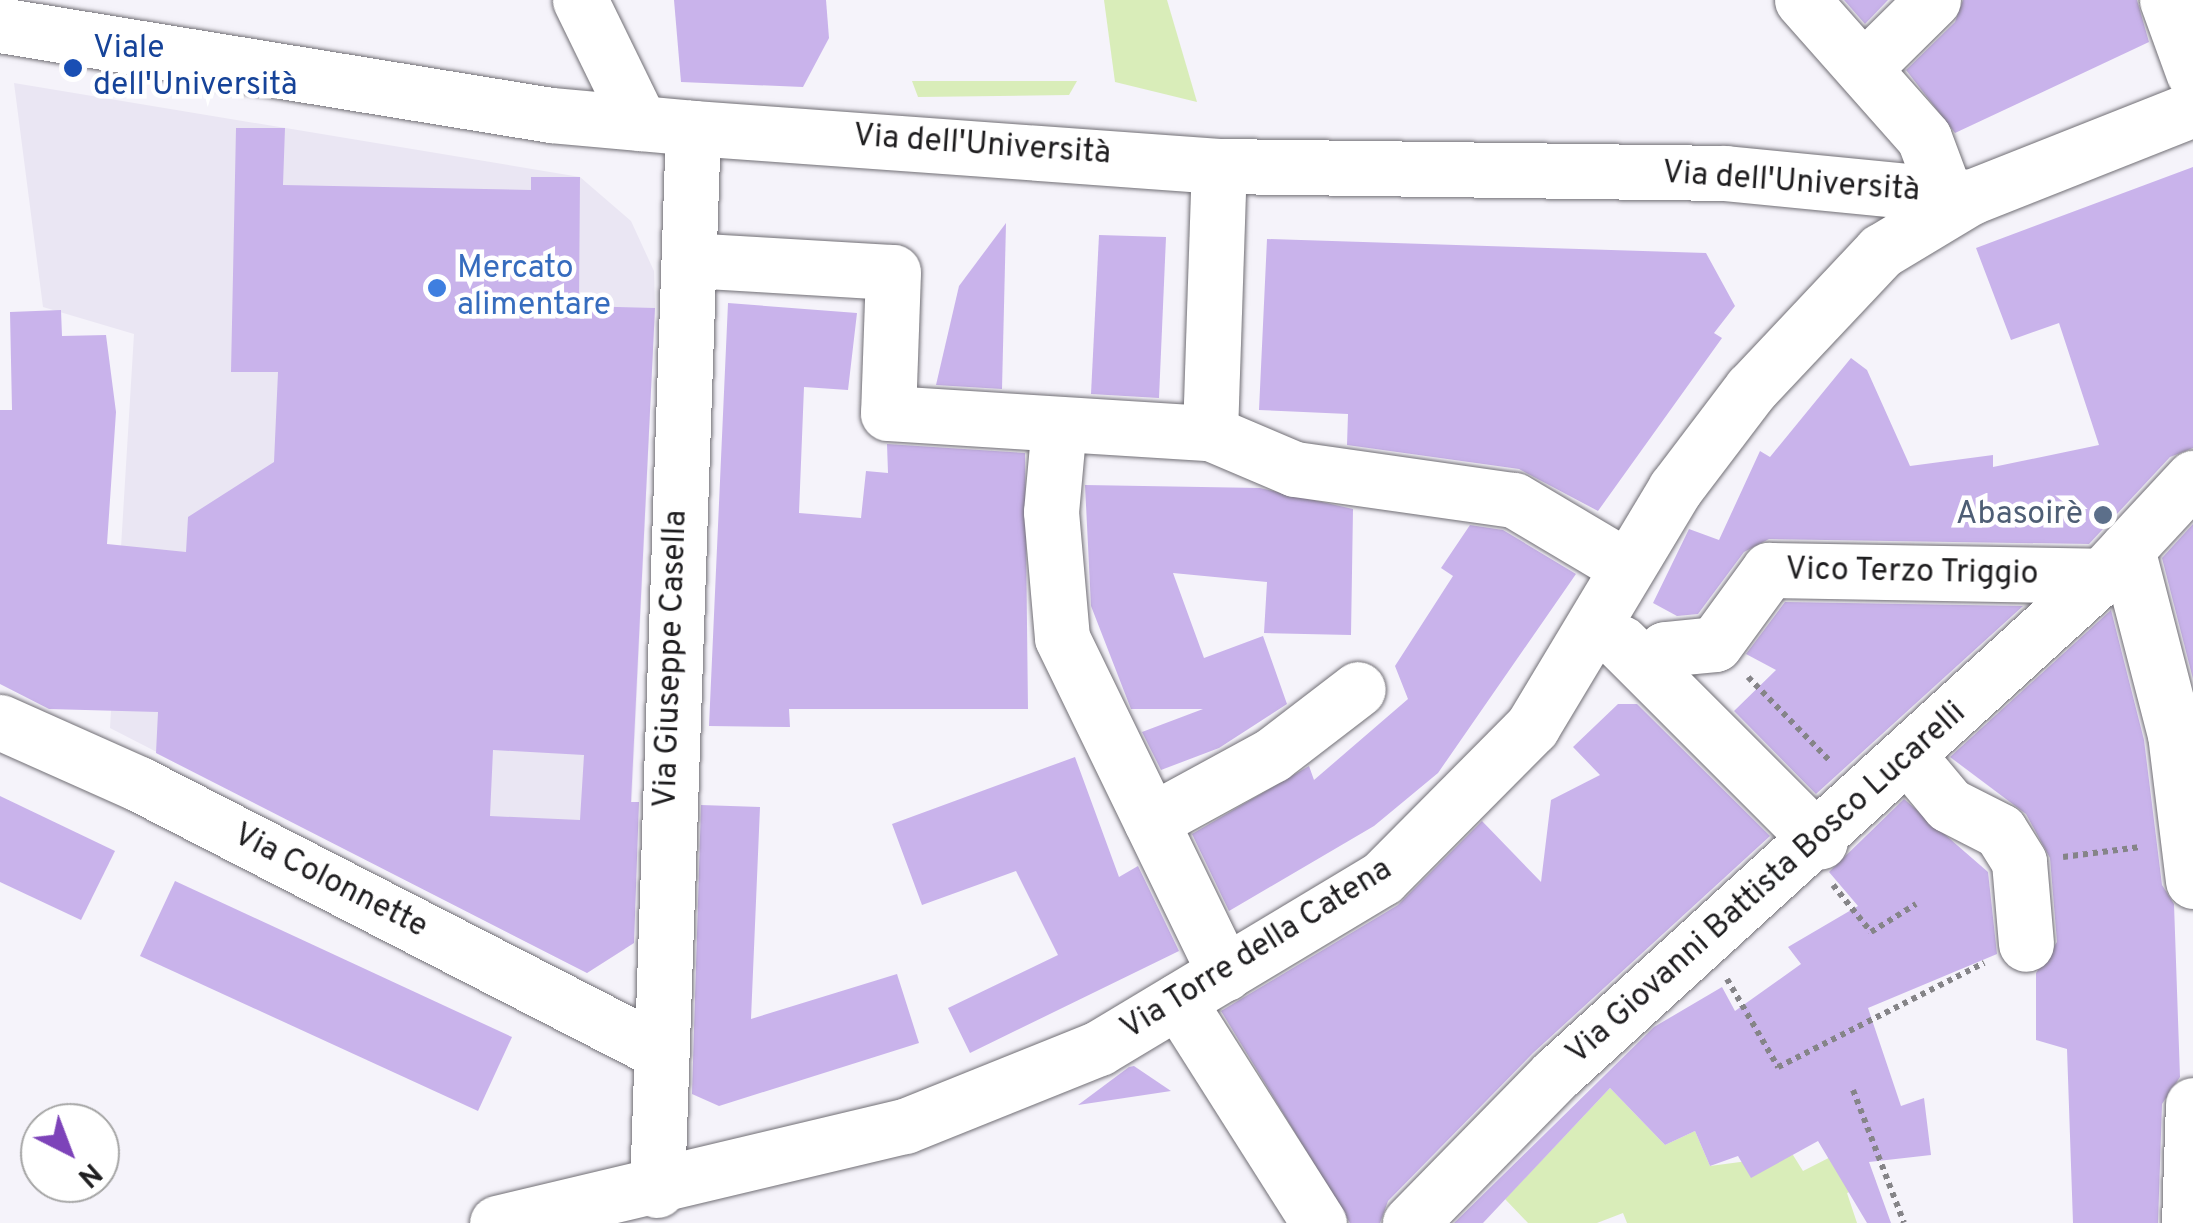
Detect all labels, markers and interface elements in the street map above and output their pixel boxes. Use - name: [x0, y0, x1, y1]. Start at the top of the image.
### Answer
- place label: Viale dell'Università: [93, 31, 298, 106]
- marker: Viale dell'Università: [62, 57, 84, 79]
- street label: Via dell'Università: [852, 118, 1112, 174]
- street label: Via dell'Università: [1661, 155, 1921, 211]
- place label: Mercato alimentare: [457, 251, 611, 326]
- marker: Mercato alimentare: [426, 277, 448, 299]
- place label: Abasoirè: [1956, 496, 2083, 534]
- marker: Abasoirè: [2092, 504, 2114, 526]
- street label: Via Giuseppe Casella: [648, 509, 696, 809]
- street label: Vico Terzo Triggio: [1784, 552, 2040, 594]
- street label: Via Giovanni Battista Bosco Lucarelli: [1560, 695, 1974, 1073]
- street label: Via Colonnette: [227, 817, 433, 947]
- street label: Via Torre della Catena: [1114, 851, 1400, 1049]
- north arrow: [20, 1103, 120, 1203]
- text: N: [69, 1154, 108, 1194]

